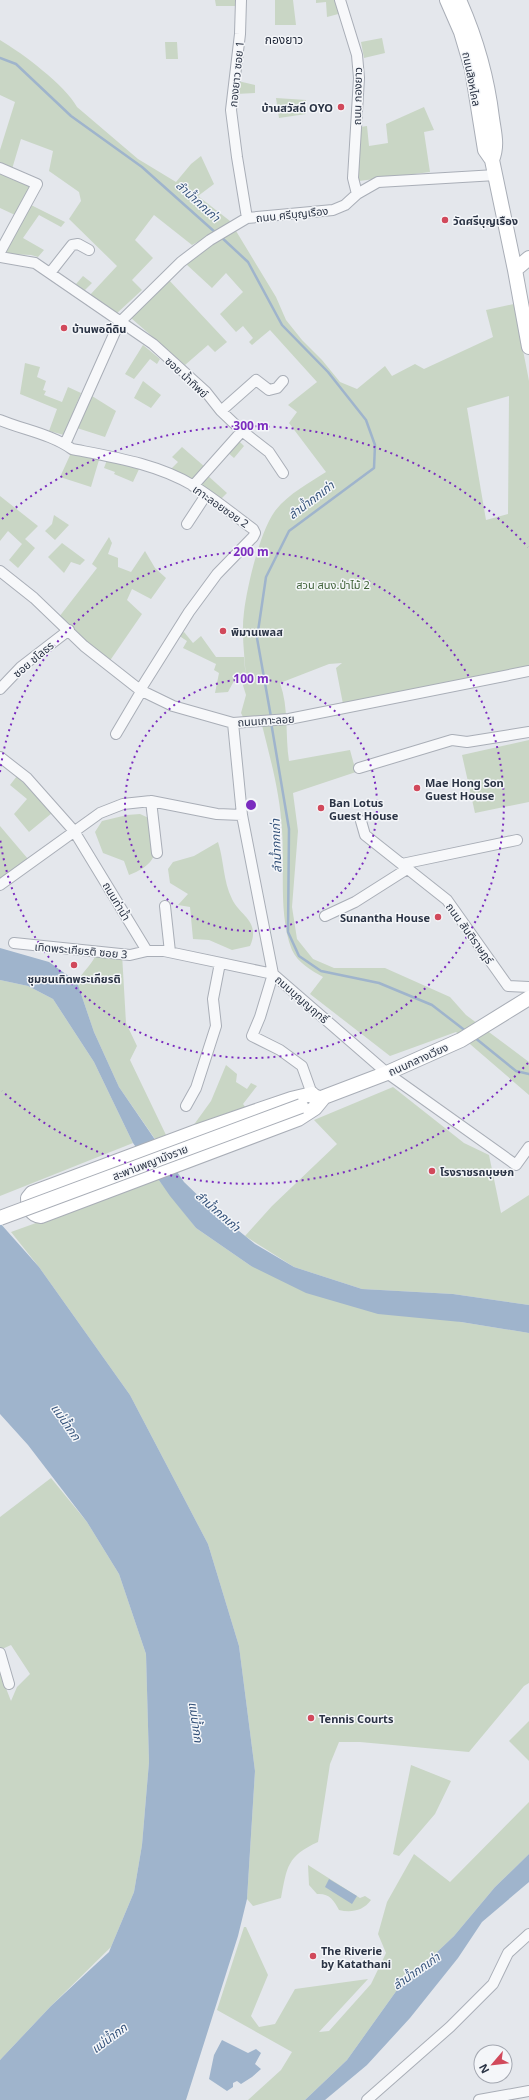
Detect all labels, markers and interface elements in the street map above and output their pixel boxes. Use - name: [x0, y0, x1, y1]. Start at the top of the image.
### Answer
- district label: กองยาว: [265, 31, 303, 48]
- street label: กองยาว ซอย 1: [225, 40, 247, 108]
- street label: ถนนสิงหไคล: [459, 51, 485, 107]
- street label: ถนน กองยาว: [349, 67, 365, 125]
- place label: บ้านสวัสดี OYO: [261, 100, 333, 115]
- marker: บ้านสวัสดี OYO: [336, 102, 346, 112]
- water label: ลำน้ำกกเก่า: [172, 177, 225, 226]
- street label: ถนน ศรีบุญเรือง: [255, 203, 329, 225]
- place label: วัดศรีบุญเรือง: [453, 213, 518, 228]
- marker: วัดศรีบุญเรือง: [440, 215, 450, 225]
- place label: บ้านพอดีดิน: [72, 321, 126, 336]
- marker: บ้านพอดีดิน: [59, 323, 69, 333]
- street label: ซอย น้ำทิพย์: [162, 353, 212, 401]
- text: 300 m: [233, 417, 269, 434]
- water label: ลำน้ำกกเก่า: [284, 476, 339, 523]
- street label: เกาะลอยซอย 2: [190, 481, 252, 531]
- text: 200 m: [233, 543, 269, 560]
- park label: สวน สนง.ป่าไม้ 2: [296, 577, 370, 592]
- place label: พิมานเพลส: [231, 624, 283, 639]
- marker: พิมานเพลส: [218, 626, 228, 636]
- street label: ซอย ชโลธร: [9, 638, 57, 680]
- text: 100 m: [233, 670, 269, 687]
- street label: ถนนเกาะลอย: [237, 711, 295, 729]
- place label: Mae Hong Son Guest House: [425, 775, 504, 803]
- marker: Mae Hong Son Guest House: [412, 783, 422, 793]
- place label: Ban Lotus Guest House: [329, 795, 399, 823]
- centre of rings: [244, 798, 258, 812]
- marker: Ban Lotus Guest House: [316, 803, 326, 813]
- water label: ลำน้ำกกเก่า: [267, 818, 285, 873]
- street label: ถนนท่าน้ำ: [100, 879, 134, 923]
- street label: ถนน สันติราษฎร์: [443, 900, 498, 967]
- place label: Sunantha House: [340, 910, 430, 925]
- marker: Sunantha House: [433, 912, 443, 922]
- street label: เทิดพระเกียรติ ซอย 3: [34, 938, 128, 962]
- marker: ชุมชนเทิดพระเกียรติ: [69, 960, 79, 970]
- place label: ชุมชนเทิดพระเกียรติ: [27, 971, 121, 986]
- street label: ถนนบุญญฤทธิ์: [272, 972, 332, 1026]
- street label: ถนนกลางเวียง: [386, 1039, 451, 1079]
- street label: สะพานพญามังราย: [110, 1141, 190, 1183]
- place label: โรงราชรถบุษษก: [440, 1164, 514, 1179]
- marker: โรงราชรถบุษษก: [427, 1166, 437, 1176]
- water label: ลำน้ำกกเก่า: [192, 1187, 245, 1236]
- water label: แม่น้ำกก: [47, 1400, 85, 1444]
- water label: แม่น้ำกก: [185, 1701, 207, 1744]
- place label: Tennis Courts: [319, 1711, 394, 1726]
- marker: Tennis Courts: [306, 1713, 316, 1723]
- place label: The Riverie by Katathani: [321, 1943, 391, 1971]
- water label: ลำน้ำกกเก่า: [389, 1948, 444, 1993]
- marker: The Riverie by Katathani: [308, 1951, 318, 1961]
- water label: แม่น้ำกก: [88, 2018, 131, 2057]
- north arrow: [473, 2044, 513, 2084]
- text: N: [475, 2061, 492, 2076]

